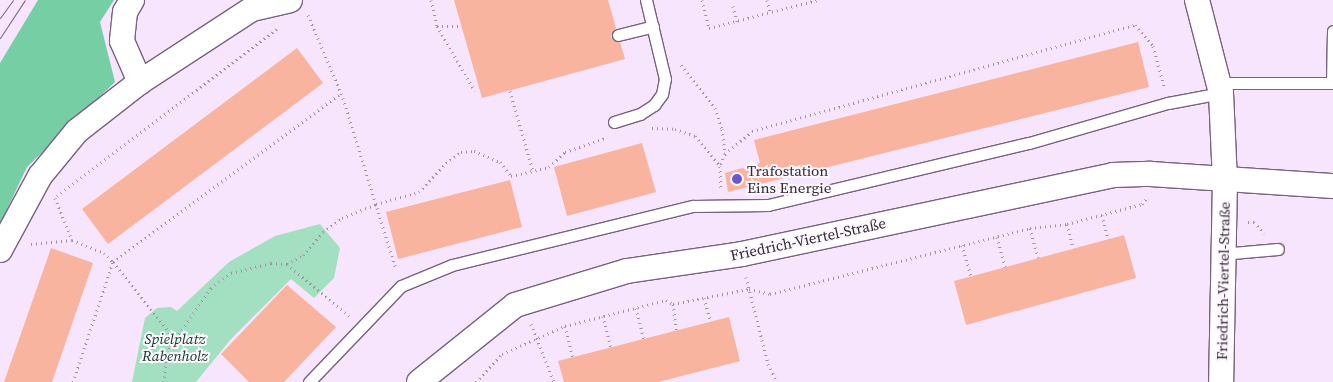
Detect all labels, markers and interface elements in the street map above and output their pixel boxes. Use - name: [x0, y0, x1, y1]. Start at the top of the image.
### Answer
- place label: Trafostation Eins Energie: [747, 161, 831, 196]
- marker: Trafostation Eins Energie: [731, 173, 743, 185]
- street label: Friedrich-Viertel-Straße: [1213, 202, 1233, 360]
- street label: Friedrich-Viertel-Straße: [729, 214, 887, 264]
- park label: Spielplatz Rabenholz: [142, 329, 208, 364]

